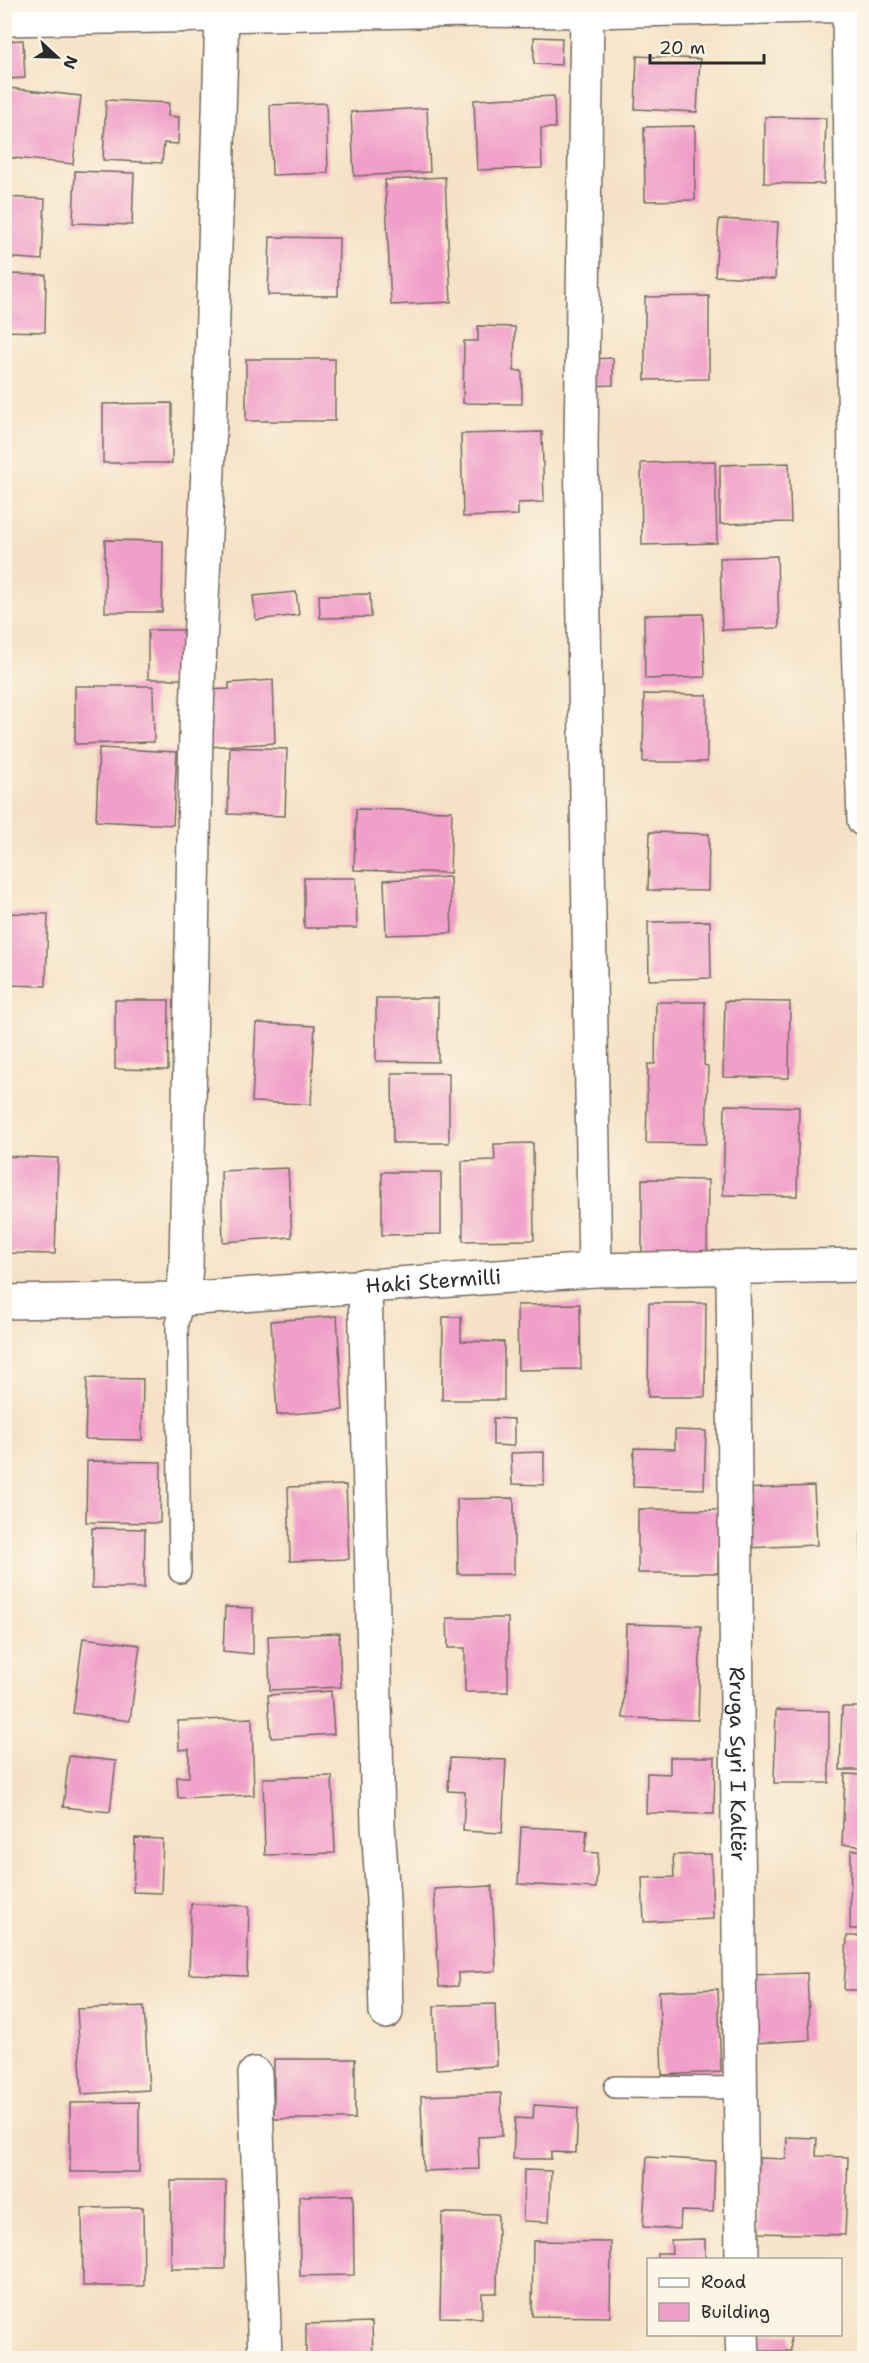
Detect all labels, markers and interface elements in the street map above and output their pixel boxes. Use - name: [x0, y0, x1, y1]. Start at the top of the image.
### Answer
- north arrow: [27, 27, 87, 87]
- scale bar: [650, 27, 764, 65]
- text: 20 m: [659, 36, 705, 60]
- text: N: [58, 53, 83, 72]
- street label: Haki Stermilli: [365, 1263, 502, 1300]
- street label: Rruga Syri I Kaltër: [723, 1666, 752, 1862]
- legend: [647, 2258, 842, 2336]
- text: Road: [701, 2270, 746, 2294]
- text: Building: [701, 2300, 770, 2324]

